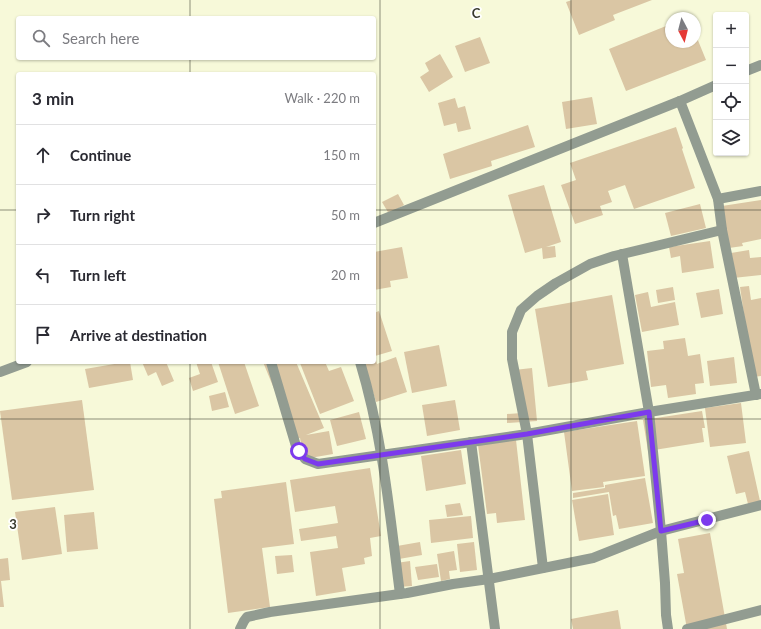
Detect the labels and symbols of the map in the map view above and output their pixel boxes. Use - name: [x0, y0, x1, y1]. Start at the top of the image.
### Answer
- text: C: [472, 5, 481, 21]
- north arrow: [665, 12, 701, 48]
- route start: [290, 442, 308, 460]
- route end: [698, 511, 716, 529]
- text: 3: [9, 516, 17, 532]

